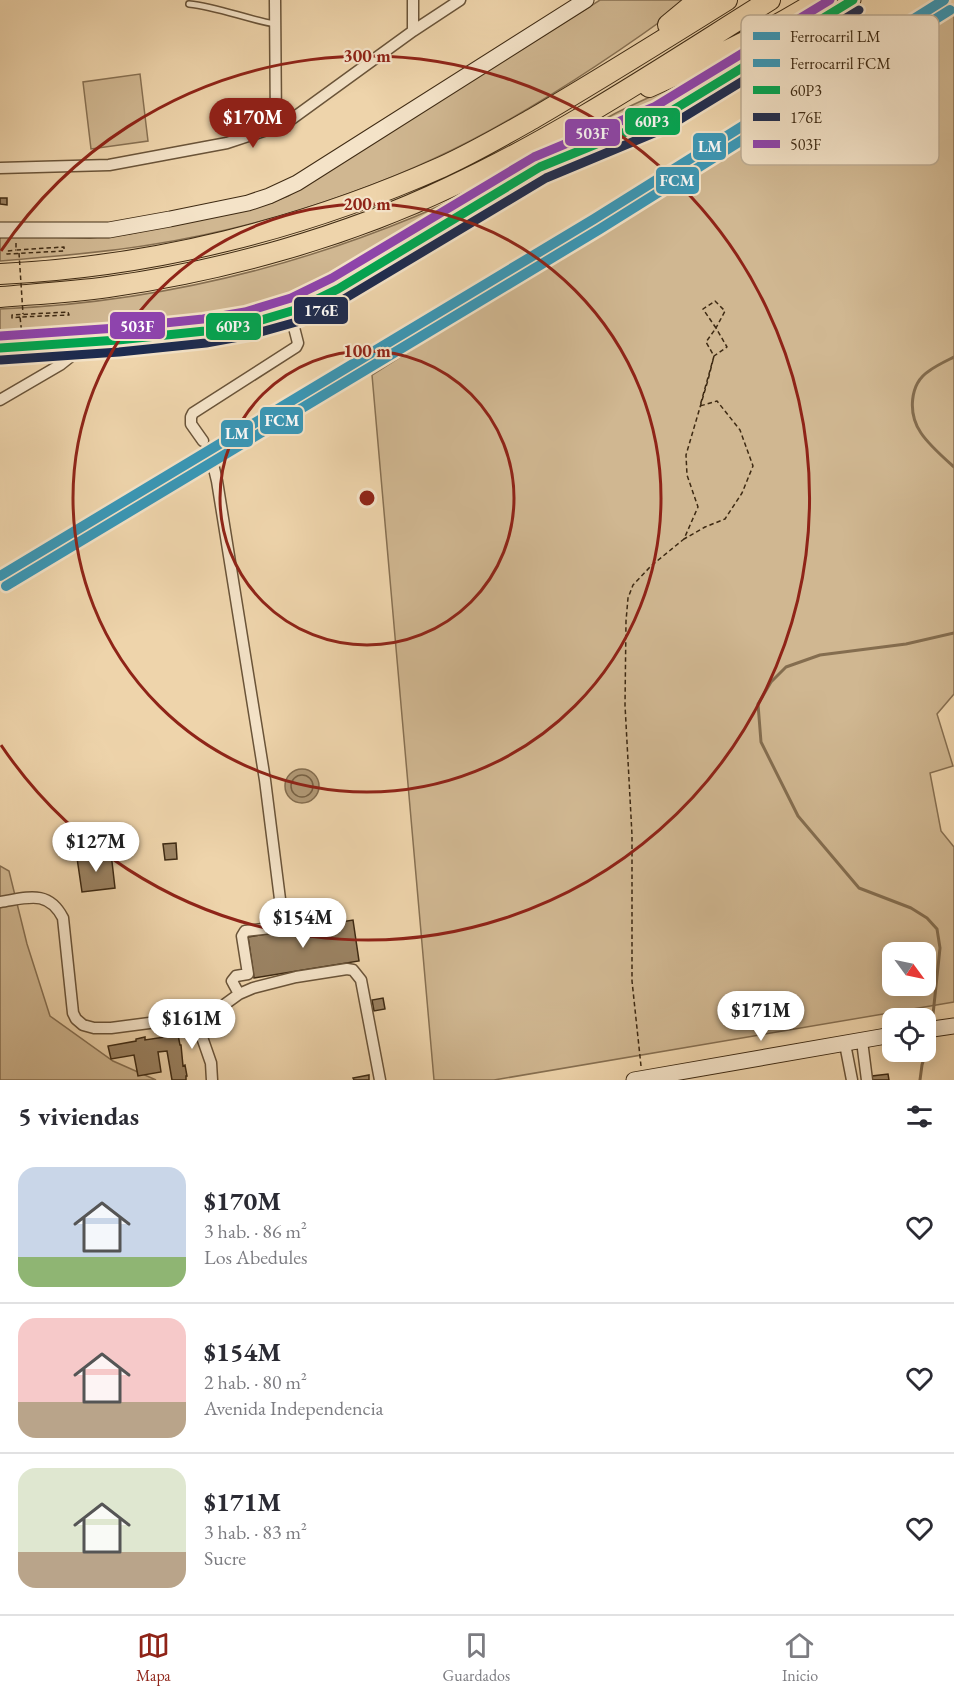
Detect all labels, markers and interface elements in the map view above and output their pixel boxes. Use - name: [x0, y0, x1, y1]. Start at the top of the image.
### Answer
- legend: [741, 15, 939, 165]
- text: Ferrocarril LM: [790, 26, 881, 47]
- text: 300 m: [343, 44, 391, 67]
- text: Ferrocarril FCM: [790, 53, 891, 74]
- text: 60P3: [790, 80, 822, 101]
- pin: $170M: [211, 98, 295, 149]
- text: $170M: [223, 104, 283, 130]
- line badge: 60P3: [624, 107, 681, 136]
- text: 176E: [790, 107, 822, 128]
- text: 60P3: [634, 111, 670, 132]
- line badge: 503F: [564, 118, 621, 147]
- text: 503F: [575, 123, 609, 144]
- line badge: LM: [692, 132, 727, 161]
- text: 503F: [790, 134, 821, 155]
- text: LM: [698, 136, 722, 157]
- line badge: FCM: [655, 166, 700, 195]
- text: FCM: [660, 170, 695, 191]
- text: 200 m: [343, 192, 391, 215]
- line badge: 176E: [293, 296, 349, 325]
- text: 176E: [304, 300, 338, 321]
- line badge: 503F: [109, 311, 166, 340]
- line badge: 60P3: [205, 312, 262, 341]
- text: 503F: [120, 316, 154, 337]
- text: 60P3: [215, 316, 251, 337]
- text: 100 m: [343, 339, 391, 362]
- line badge: FCM: [259, 406, 304, 435]
- text: FCM: [265, 410, 300, 431]
- line badge: LM: [220, 419, 254, 448]
- text: LM: [225, 423, 249, 444]
- centre of rings: [357, 488, 377, 508]
- pin: $127M: [54, 822, 138, 873]
- text: $127M: [66, 828, 126, 854]
- pin: $154M: [261, 898, 345, 949]
- text: $154M: [273, 904, 333, 930]
- north arrow: [882, 942, 936, 996]
- map controls: [882, 942, 936, 1062]
- pin: $171M: [719, 991, 803, 1042]
- text: $171M: [731, 997, 791, 1023]
- pin: $161M: [150, 999, 234, 1050]
- text: $161M: [162, 1005, 222, 1031]
- button: locate: [882, 1008, 936, 1062]
- text: 5 viviendas: [18, 1099, 139, 1133]
- icon: filters: [903, 1100, 936, 1133]
- text: $170M: [204, 1184, 281, 1218]
- icon: home: [66, 1191, 138, 1263]
- icon: heart: [903, 1211, 936, 1244]
- text: 3 hab. · 86 m²: [204, 1218, 307, 1244]
- text: Los Abedules: [204, 1244, 308, 1270]
- text: $154M: [204, 1335, 281, 1369]
- icon: home: [66, 1342, 138, 1414]
- icon: heart: [903, 1362, 936, 1395]
- text: 2 hab. · 80 m²: [204, 1369, 307, 1395]
- text: Avenida Independencia: [204, 1395, 384, 1421]
- text: $171M: [204, 1485, 281, 1519]
- icon: home: [66, 1492, 138, 1564]
- icon: heart: [903, 1512, 936, 1545]
- text: 3 hab. · 83 m²: [204, 1519, 307, 1545]
- text: Sucre: [204, 1545, 246, 1571]
- tab: Mapa: [136, 1629, 171, 1686]
- tab: Guardados: [443, 1629, 510, 1686]
- tab: Inicio: [782, 1629, 818, 1686]

